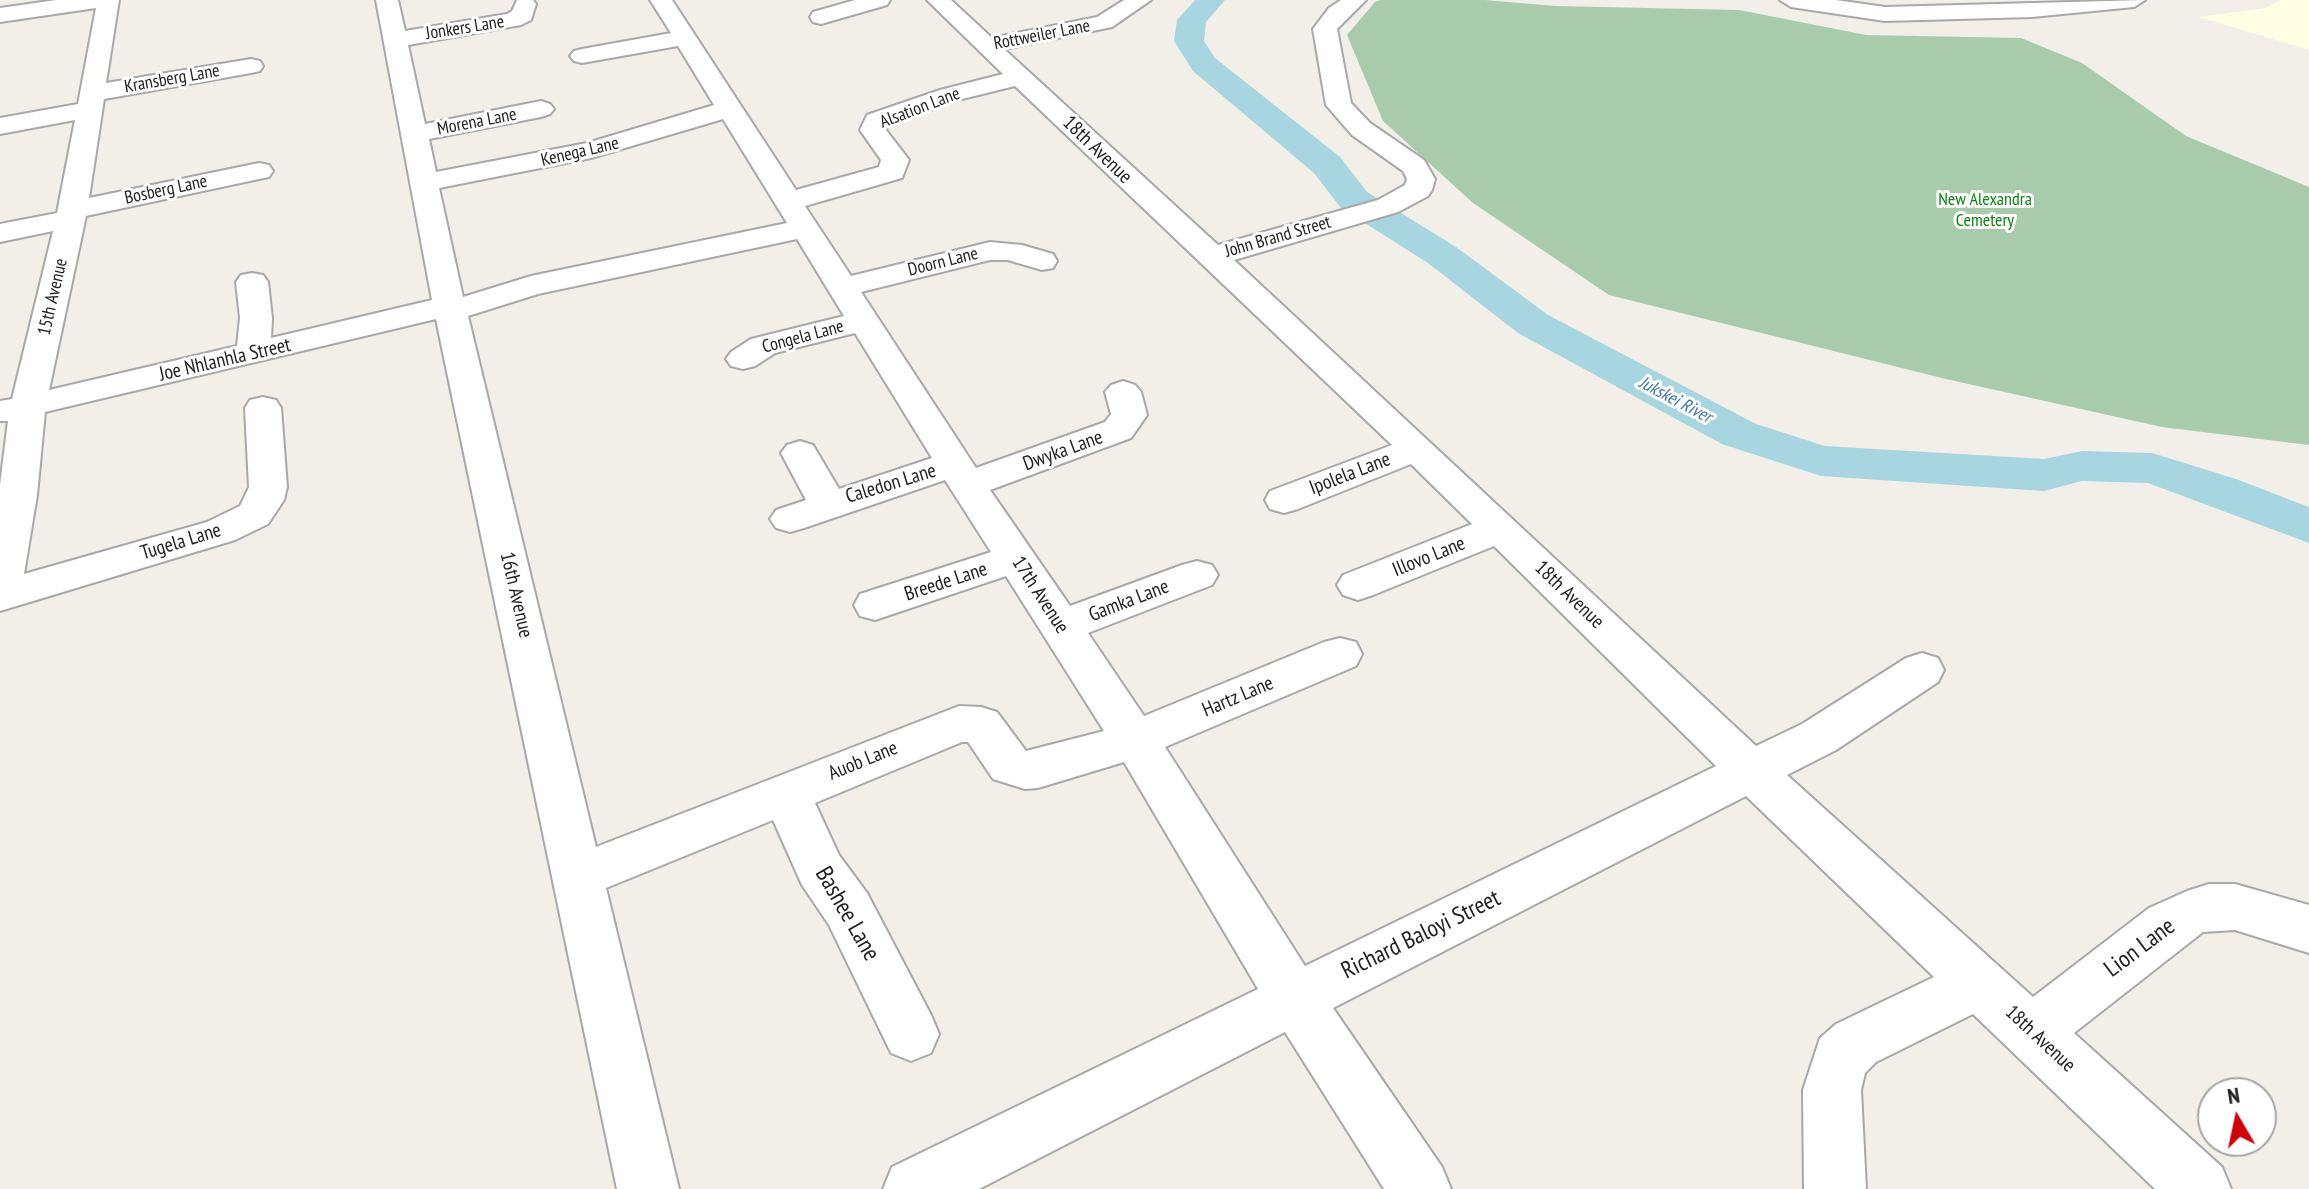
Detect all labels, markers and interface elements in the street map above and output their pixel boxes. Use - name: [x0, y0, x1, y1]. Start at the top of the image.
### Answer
- street label: Jonkers Lane: [424, 11, 506, 45]
- street label: Rottweiler Lane: [992, 15, 1092, 55]
- street label: Kransberg Lane: [123, 60, 221, 98]
- street label: Alsation Lane: [877, 83, 963, 133]
- street label: Morena Lane: [436, 104, 518, 140]
- street label: 18th Avenue: [1057, 111, 1137, 189]
- street label: Kenega Lane: [539, 133, 621, 171]
- street label: Bosberg Lane: [123, 171, 209, 209]
- park label: New Alexandra Cemetery: [1938, 189, 2032, 232]
- street label: John Brand Street: [1223, 212, 1333, 262]
- street label: Doorn Lane: [906, 243, 980, 281]
- street label: 15th Avenue: [34, 256, 72, 338]
- street label: Congela Lane: [760, 316, 846, 358]
- street label: Joe Nhlanhla Street: [157, 333, 293, 387]
- water label: Jukskei River: [1635, 372, 1715, 428]
- street label: Dwyka Lane: [1020, 426, 1106, 476]
- street label: Ipolela Lane: [1306, 448, 1394, 500]
- street label: Caledon Lane: [843, 459, 939, 509]
- street label: Tugela Lane: [138, 518, 224, 566]
- street label: Illovo Lane: [1389, 532, 1469, 582]
- street label: 16th Avenue: [495, 550, 537, 640]
- street label: 17th Avenue: [1006, 552, 1074, 638]
- street label: 18th Avenue: [1529, 556, 1609, 634]
- street label: Breede Lane: [902, 557, 990, 607]
- street label: Gamka Lane: [1086, 575, 1172, 627]
- street label: Hartz Lane: [1199, 671, 1277, 723]
- street label: Auob Lane: [825, 736, 901, 786]
- street label: Bashee Lane: [809, 862, 885, 966]
- street label: Richard Baloyi Street: [1337, 884, 1505, 986]
- street label: Lion Lane: [2099, 912, 2181, 984]
- street label: 18th Avenue: [2000, 1001, 2080, 1077]
- north arrow: [2197, 1077, 2277, 1157]
- text: N: [2225, 1081, 2242, 1110]

